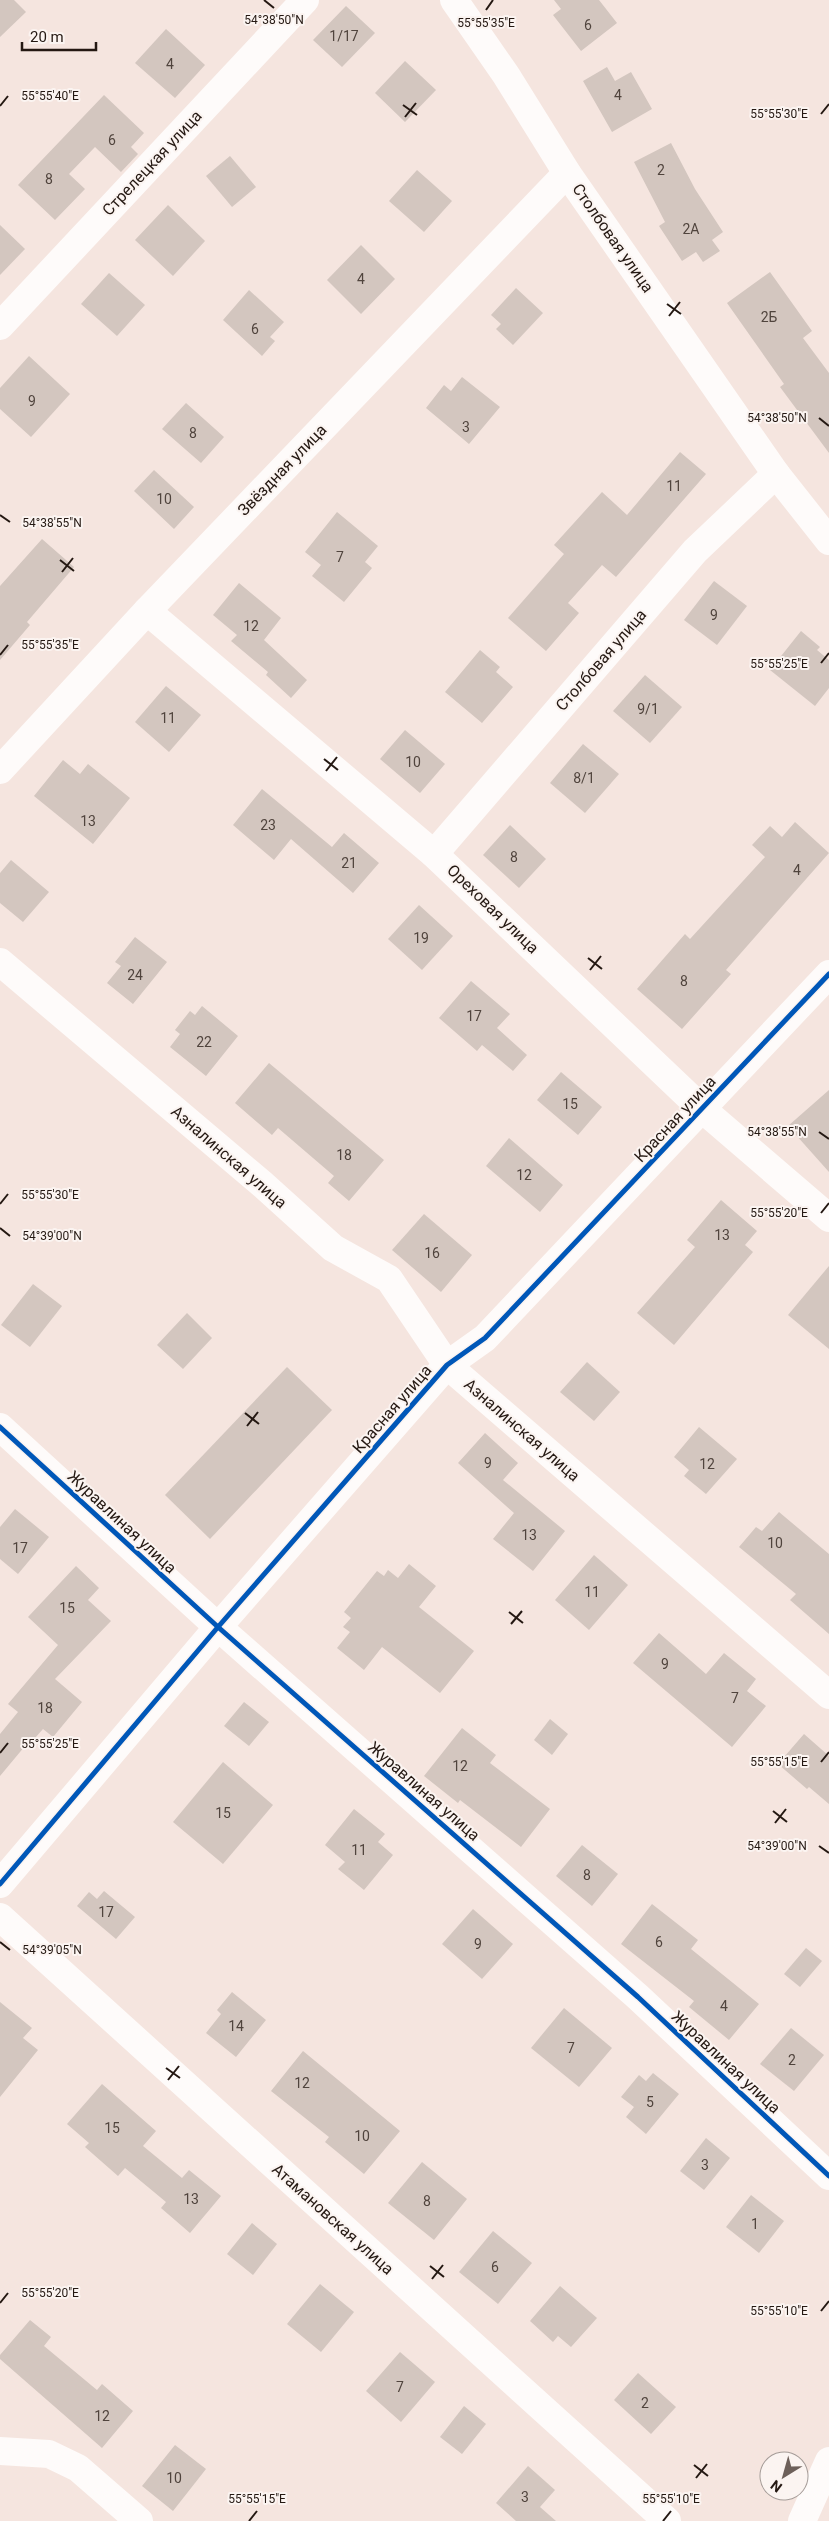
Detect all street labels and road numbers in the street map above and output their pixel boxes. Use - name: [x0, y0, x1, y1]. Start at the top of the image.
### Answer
- street label: Стрелецкая улица: [98, 106, 206, 220]
- street label: Столбовая улица: [568, 180, 658, 296]
- street label: Звёздная улица: [234, 420, 330, 520]
- street label: Столбовая улица: [552, 605, 650, 715]
- street label: Ореховая улица: [443, 861, 543, 957]
- street label: Красная улица: [630, 1072, 720, 1166]
- street label: Азналинская улица: [167, 1102, 291, 1212]
- street label: Красная улица: [348, 1361, 436, 1457]
- street label: Азналинская улица: [460, 1375, 584, 1485]
- street label: Журавлиная улица: [64, 1467, 180, 1577]
- street label: Журавлиная улица: [364, 1737, 484, 1845]
- street label: Журавлиная улица: [668, 2007, 784, 2117]
- street label: Атамановская улица: [268, 2159, 398, 2279]

